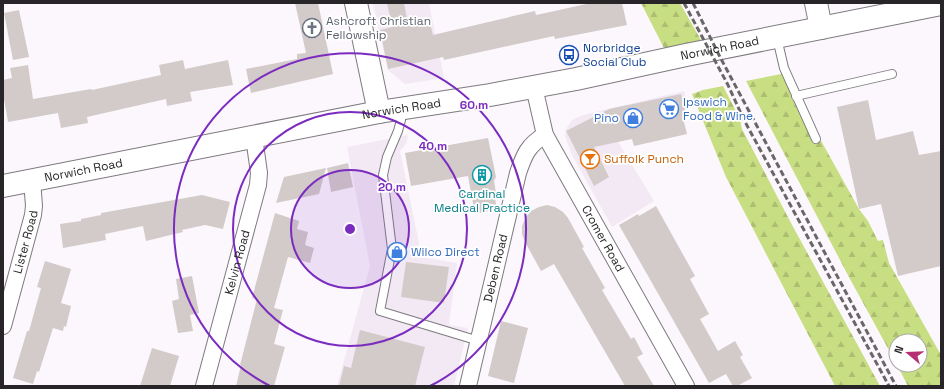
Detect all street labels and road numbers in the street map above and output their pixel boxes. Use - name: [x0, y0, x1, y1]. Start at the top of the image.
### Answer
- street label: Norwich Road: [679, 33, 760, 64]
- street label: Norwich Road: [361, 95, 442, 123]
- street label: Norwich Road: [43, 155, 124, 186]
- street label: Cromer Road: [578, 202, 628, 275]
- street label: Lister Road: [9, 210, 41, 276]
- street label: Kelvin Road: [221, 228, 254, 297]
- street label: Deben Road: [480, 232, 511, 304]

